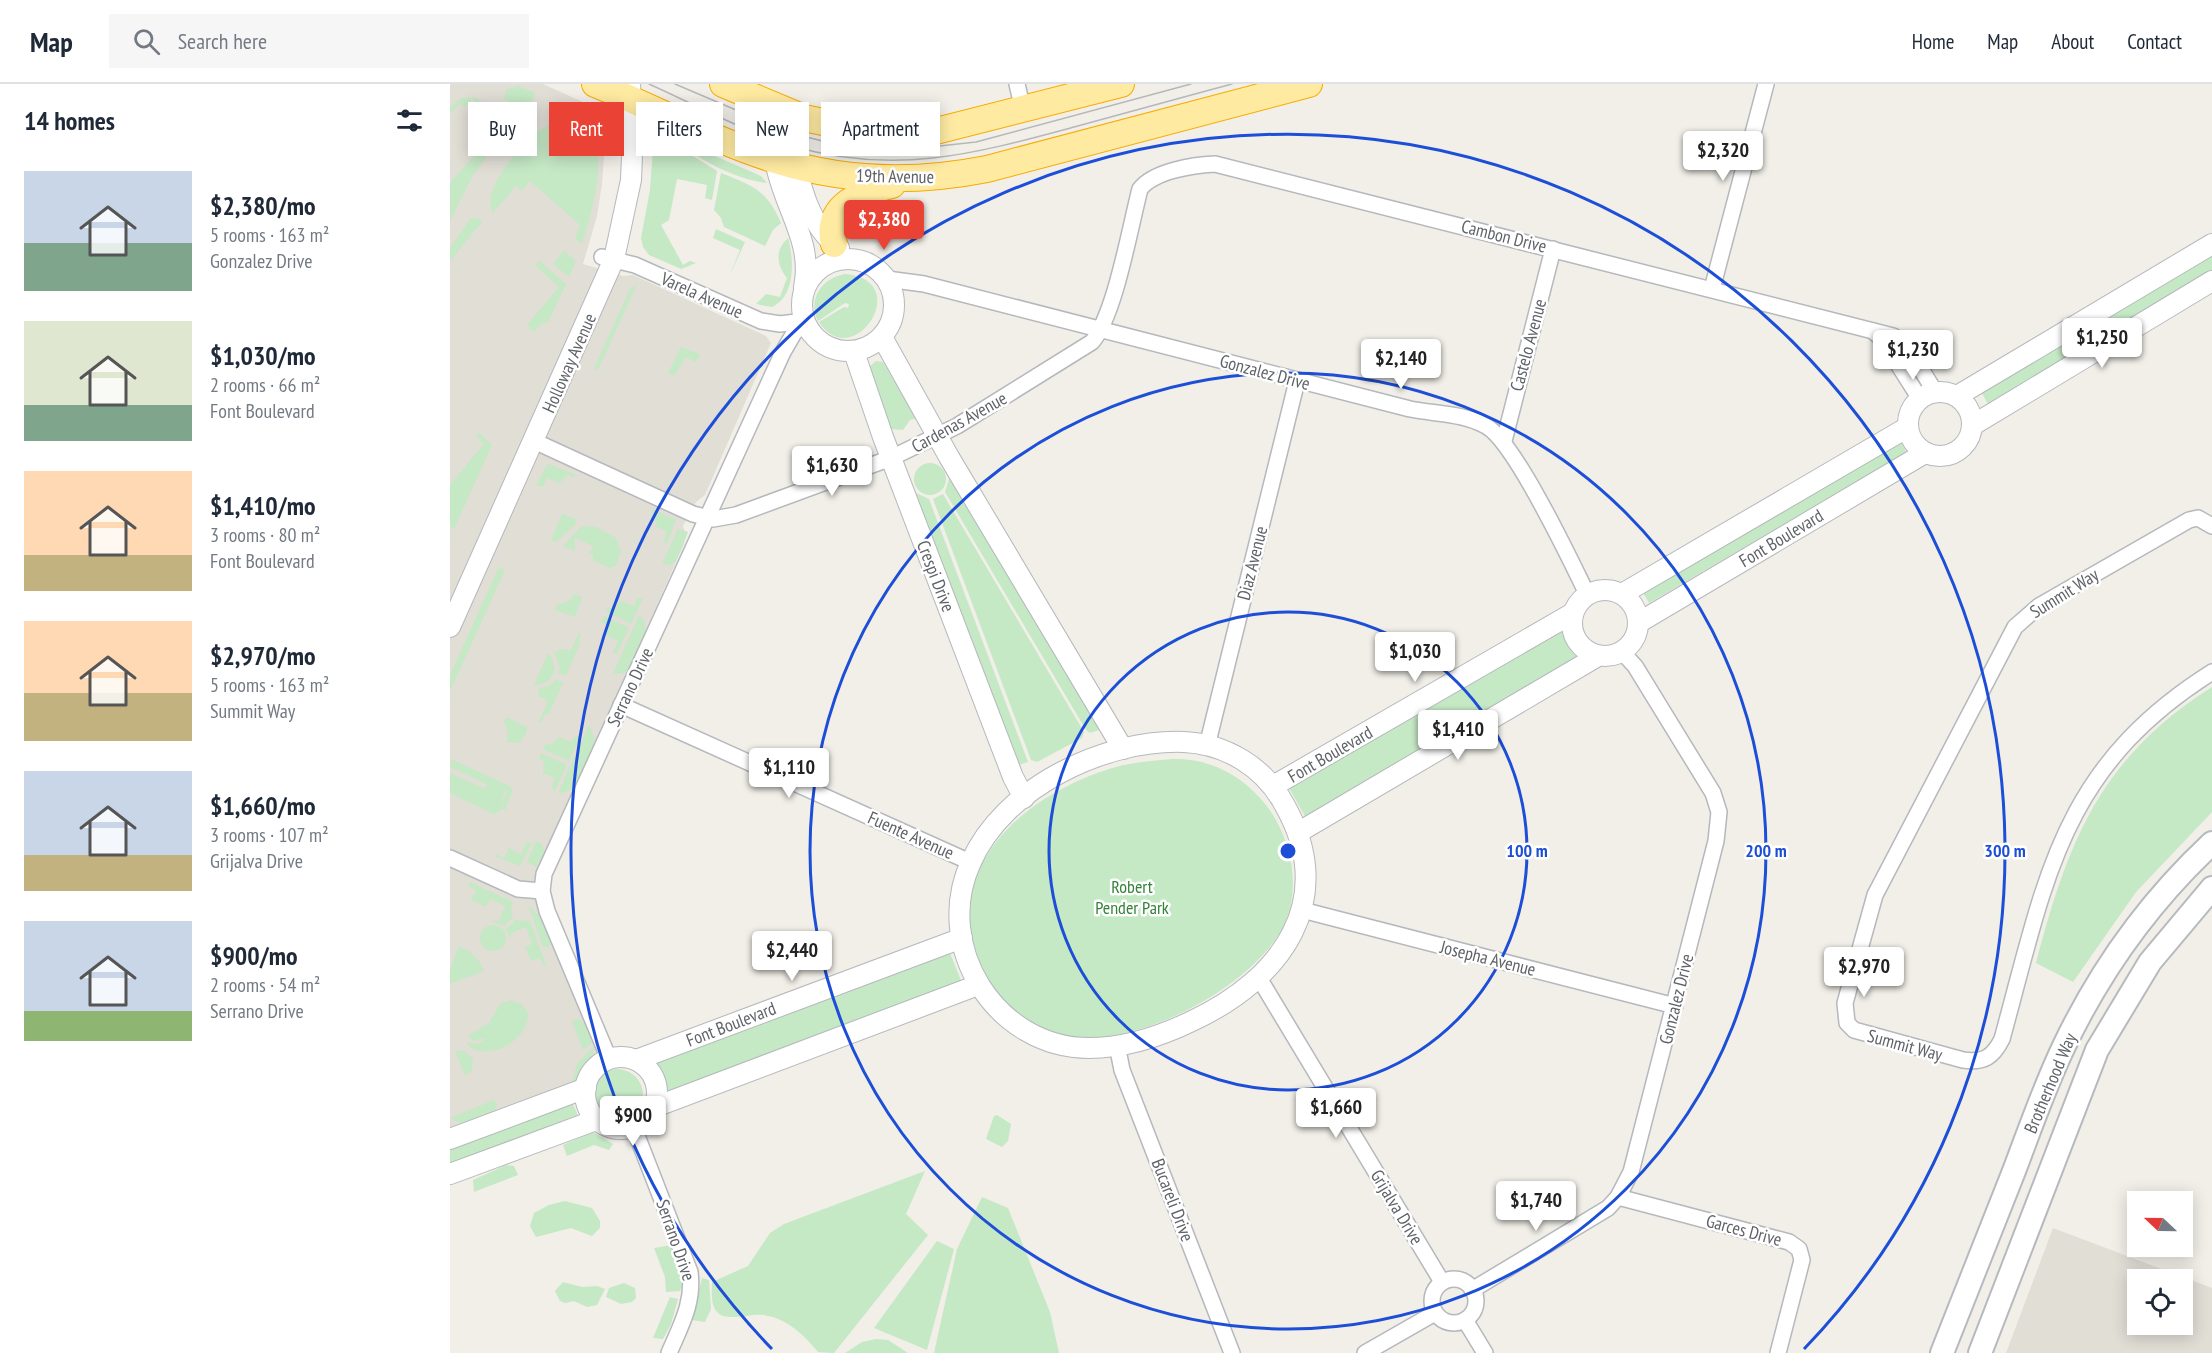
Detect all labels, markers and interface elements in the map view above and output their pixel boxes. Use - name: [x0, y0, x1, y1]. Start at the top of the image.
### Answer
- search box: [109, 14, 529, 68]
- text: Map: [30, 23, 73, 60]
- icon: search: [130, 25, 163, 58]
- text: Search here: [178, 27, 267, 55]
- text: Home: [1912, 28, 1954, 55]
- text: Map: [1987, 28, 2018, 55]
- text: About: [2051, 28, 2094, 55]
- text: Contact: [2127, 28, 2182, 55]
- chip: Buy: [468, 102, 537, 156]
- chip: Rent: [549, 102, 624, 156]
- chip: Filters: [636, 102, 723, 156]
- chip: New: [735, 102, 809, 156]
- chip: Apartment: [821, 102, 940, 156]
- text: 14 homes: [24, 104, 115, 137]
- icon: filters: [393, 104, 426, 137]
- pin: $2,320: [1674, 131, 1772, 182]
- text: $2,320: [1697, 137, 1749, 163]
- street label: 19th Avenue: [856, 164, 934, 188]
- text: $2,380/mo: [210, 189, 316, 222]
- icon: home: [72, 195, 144, 267]
- pin: $2,380: [835, 200, 933, 251]
- text: $2,380: [858, 206, 910, 232]
- street label: Cambon Drive: [1459, 214, 1549, 258]
- text: 5 rooms · 163 m²: [210, 222, 329, 248]
- text: Gonzalez Drive: [210, 248, 313, 274]
- street label: Varela Avenue: [656, 266, 747, 323]
- street label: Castelo Avenue: [1505, 296, 1551, 394]
- street label: Holloway Avenue: [537, 310, 601, 416]
- pin: $1,250: [2053, 318, 2151, 369]
- text: $1,250: [2076, 324, 2128, 350]
- pin: $1,230: [1864, 330, 1962, 381]
- text: $1,230: [1887, 336, 1939, 362]
- text: $1,030/mo: [210, 339, 316, 372]
- pin: $2,140: [1352, 339, 1450, 390]
- icon: home: [72, 345, 144, 417]
- text: $2,140: [1375, 345, 1427, 371]
- street label: Gonzalez Drive: [1217, 349, 1313, 395]
- text: 2 rooms · 66 m²: [210, 372, 320, 398]
- street label: Cardenas Avenue: [907, 386, 1011, 458]
- text: Font Boulevard: [210, 398, 315, 424]
- pin: $1,630: [783, 446, 881, 497]
- text: $1,630: [806, 452, 858, 478]
- text: $1,410/mo: [210, 489, 316, 522]
- icon: home: [72, 495, 144, 567]
- street label: Font Boulevard: [1735, 504, 1827, 572]
- text: 3 rooms · 80 m²: [210, 522, 320, 548]
- street label: Diaz Avenue: [1232, 524, 1272, 602]
- street label: Crespi Drive: [912, 537, 960, 615]
- text: Font Boulevard: [210, 548, 315, 574]
- street label: Summit Way: [2025, 563, 2103, 623]
- pin: $1,030: [1366, 632, 1464, 683]
- text: $1,030: [1389, 638, 1441, 664]
- text: $2,970/mo: [210, 639, 316, 672]
- street label: Serrano Drive: [602, 644, 658, 730]
- icon: home: [72, 645, 144, 717]
- text: 5 rooms · 163 m²: [210, 672, 329, 698]
- text: Summit Way: [210, 698, 295, 724]
- pin: $1,410: [1409, 710, 1507, 761]
- text: $1,410: [1432, 716, 1484, 742]
- street label: Font Boulevard: [1283, 720, 1377, 788]
- pin: $1,110: [740, 748, 838, 799]
- text: $1,110: [763, 754, 815, 780]
- text: $1,660/mo: [210, 789, 316, 822]
- icon: home: [72, 795, 144, 867]
- street label: Fuente Avenue: [864, 806, 958, 864]
- text: 3 rooms · 107 m²: [210, 822, 329, 848]
- text: 100 m: [1506, 839, 1548, 862]
- text: 200 m: [1745, 839, 1787, 862]
- text: 300 m: [1984, 839, 2026, 862]
- centre of rings: [1278, 841, 1298, 861]
- text: Grijalva Drive: [210, 848, 303, 874]
- park label: Robert Pender Park: [1095, 875, 1169, 919]
- pin: $2,440: [743, 931, 841, 982]
- street label: Josepha Avenue: [1437, 935, 1538, 981]
- text: $2,440: [766, 937, 818, 963]
- text: $900/mo: [210, 939, 298, 972]
- icon: home: [72, 945, 144, 1017]
- pin: $2,970: [1815, 947, 1913, 998]
- street label: Gonzalez Drive: [1654, 951, 1698, 1047]
- text: $2,970: [1838, 953, 1890, 979]
- text: 2 rooms · 54 m²: [210, 972, 320, 998]
- street label: Font Boulevard: [683, 996, 779, 1052]
- text: Serrano Drive: [210, 998, 304, 1024]
- street label: Summit Way: [1865, 1024, 1945, 1066]
- street label: Brotherhood Way: [2019, 1029, 2082, 1137]
- pin: $1,660: [1287, 1088, 1385, 1139]
- text: $1,660: [1310, 1094, 1362, 1120]
- pin: $900: [597, 1096, 669, 1147]
- text: $900: [614, 1102, 652, 1128]
- street label: Bucareli Drive: [1147, 1155, 1199, 1245]
- street label: Grijalva Drive: [1366, 1165, 1428, 1249]
- pin: $1,740: [1487, 1181, 1585, 1232]
- text: $1,740: [1510, 1187, 1562, 1213]
- north arrow: [2127, 1191, 2193, 1257]
- map controls: [2127, 1191, 2193, 1335]
- street label: Serrano Drive: [651, 1196, 701, 1284]
- street label: Garces Drive: [1704, 1209, 1784, 1251]
- button: locate: [2127, 1269, 2193, 1335]

